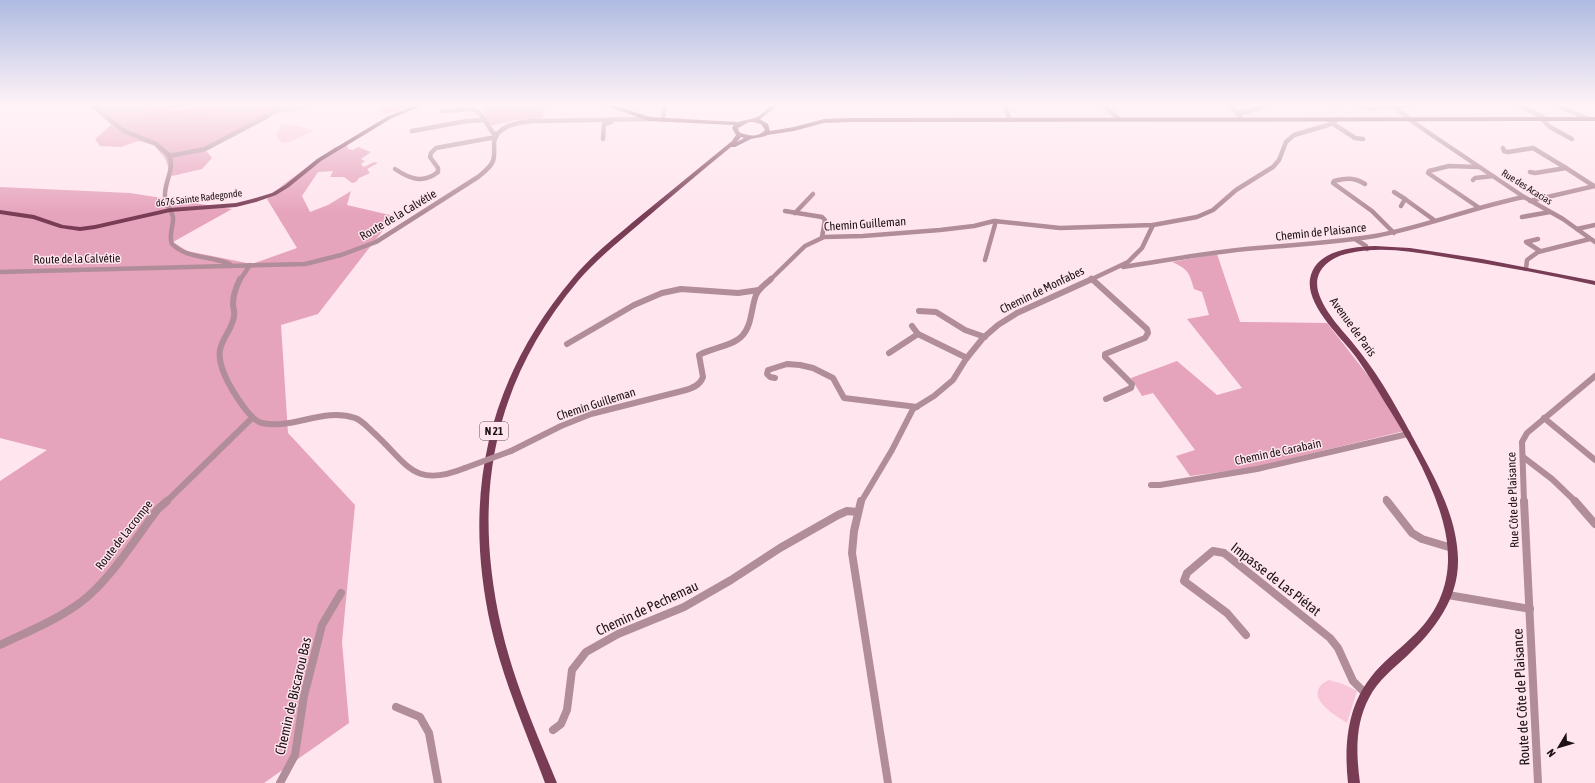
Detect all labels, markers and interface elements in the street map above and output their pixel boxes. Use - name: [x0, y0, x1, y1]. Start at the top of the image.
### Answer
- street label: Rue des Acacias: [1500, 167, 1555, 207]
- street label: d676 Sainte Radegonde: [155, 187, 243, 209]
- street label: Route de la Calvétie: [357, 187, 439, 243]
- street label: Chemin Guilleman: [824, 214, 906, 234]
- street label: Chemin de Plaisance: [1275, 220, 1367, 244]
- street label: Route de la Calvétie: [33, 251, 121, 267]
- street label: Chemin de Monfabes: [998, 264, 1086, 316]
- street label: Avenue de Paris: [1327, 295, 1379, 359]
- street label: Chemin Guilleman: [555, 385, 637, 423]
- road number: N 21: [480, 422, 508, 440]
- street label: Chemin de Carabain: [1233, 436, 1323, 468]
- street label: Rue Côte de Plaisance: [1504, 452, 1522, 548]
- street label: Route de Lacrompe: [93, 497, 155, 573]
- street label: Impasse de Las Piétat: [1228, 539, 1324, 619]
- street label: Chemin de Pechemau: [593, 577, 701, 639]
- street label: Route de Côte de Plaisance: [1509, 628, 1533, 766]
- street label: Chemin de Biscarou Bas: [272, 636, 314, 756]
- north arrow: [1539, 727, 1579, 767]
- text: N: [1544, 747, 1558, 759]

